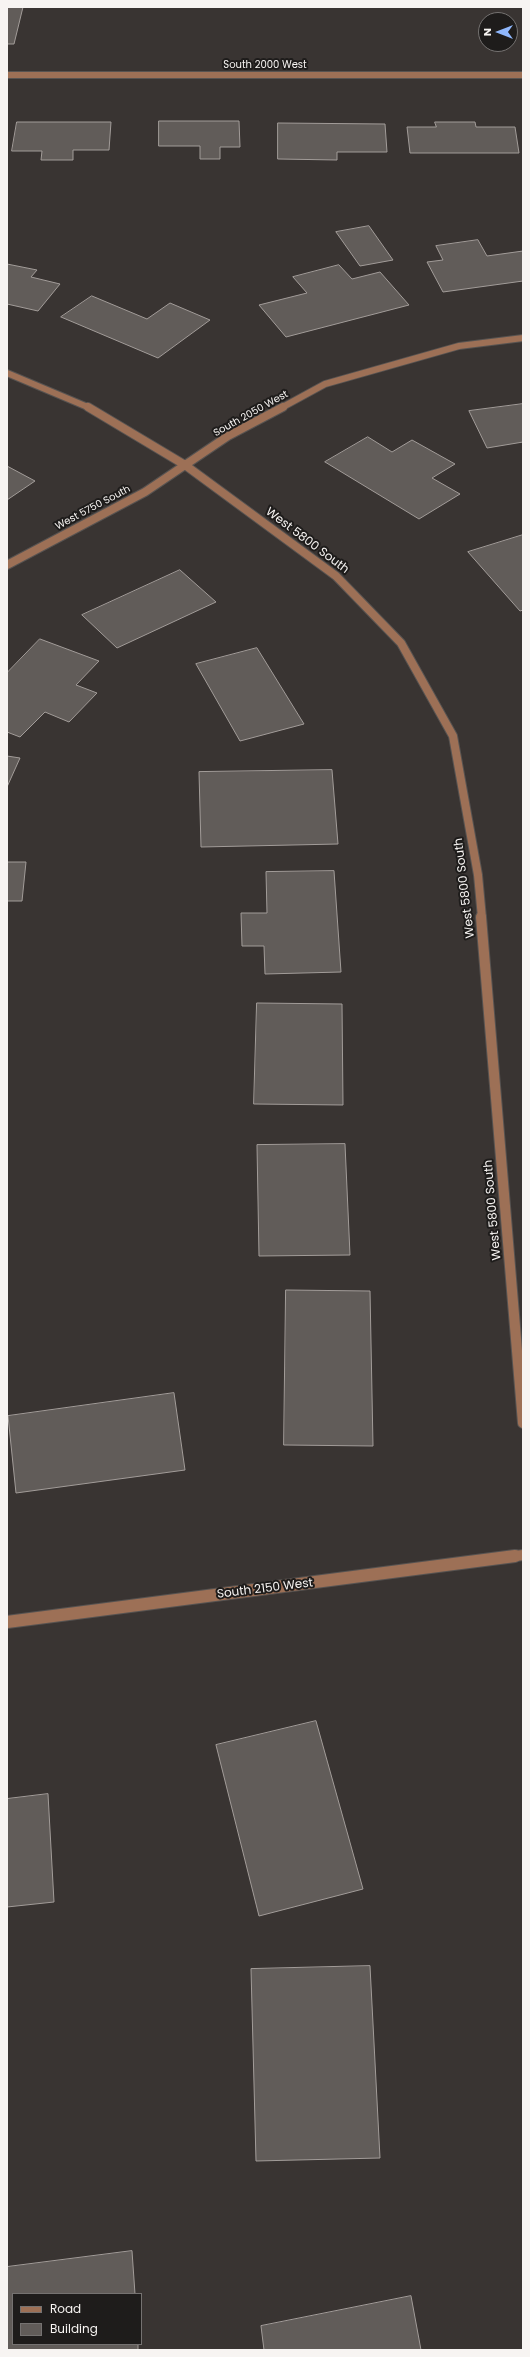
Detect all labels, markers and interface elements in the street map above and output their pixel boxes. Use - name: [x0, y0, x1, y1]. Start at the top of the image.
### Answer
- north arrow: [478, 12, 518, 52]
- text: N: [479, 28, 495, 36]
- street label: South 2000 West: [223, 59, 307, 71]
- street label: South 2050 West: [212, 389, 290, 439]
- street label: West 5750 South: [53, 483, 133, 533]
- street label: West 5800 South: [262, 505, 352, 577]
- street label: West 5800 South: [452, 837, 478, 939]
- street label: West 5800 South: [481, 1159, 505, 1261]
- street label: South 2150 West: [216, 1576, 314, 1602]
- legend: [12, 2293, 142, 2345]
- text: Road: [50, 2300, 81, 2317]
- text: Building: [50, 2320, 98, 2337]

